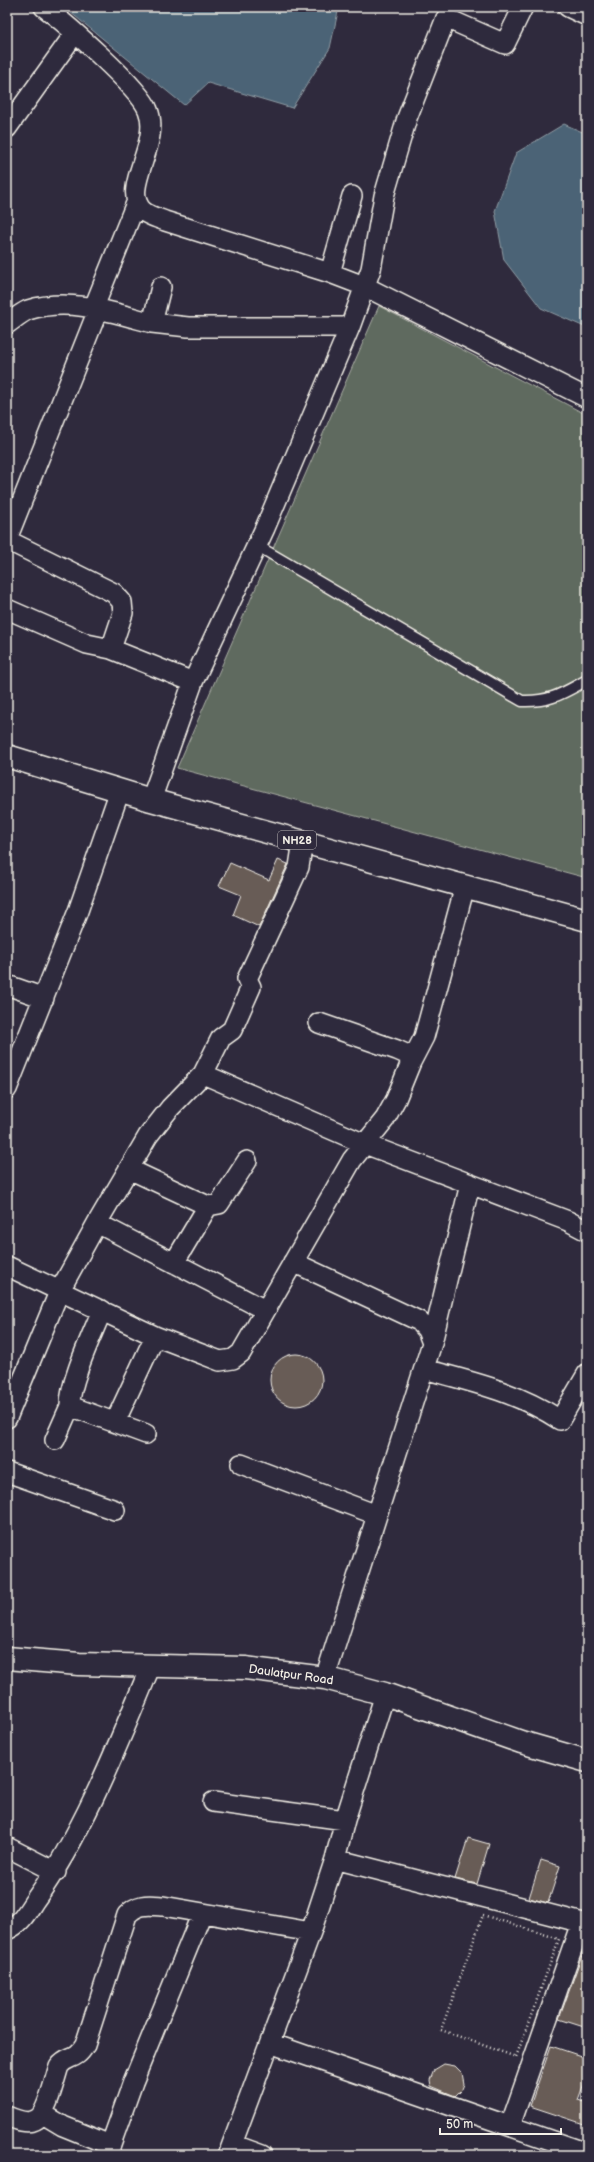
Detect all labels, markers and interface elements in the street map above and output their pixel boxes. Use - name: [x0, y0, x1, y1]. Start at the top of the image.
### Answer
- road number: NH28: [278, 831, 316, 849]
- street label: Daulatpur Road: [248, 1662, 334, 1688]
- scale bar: [440, 2110, 561, 2136]
- text: 50 m: [446, 2117, 473, 2132]

